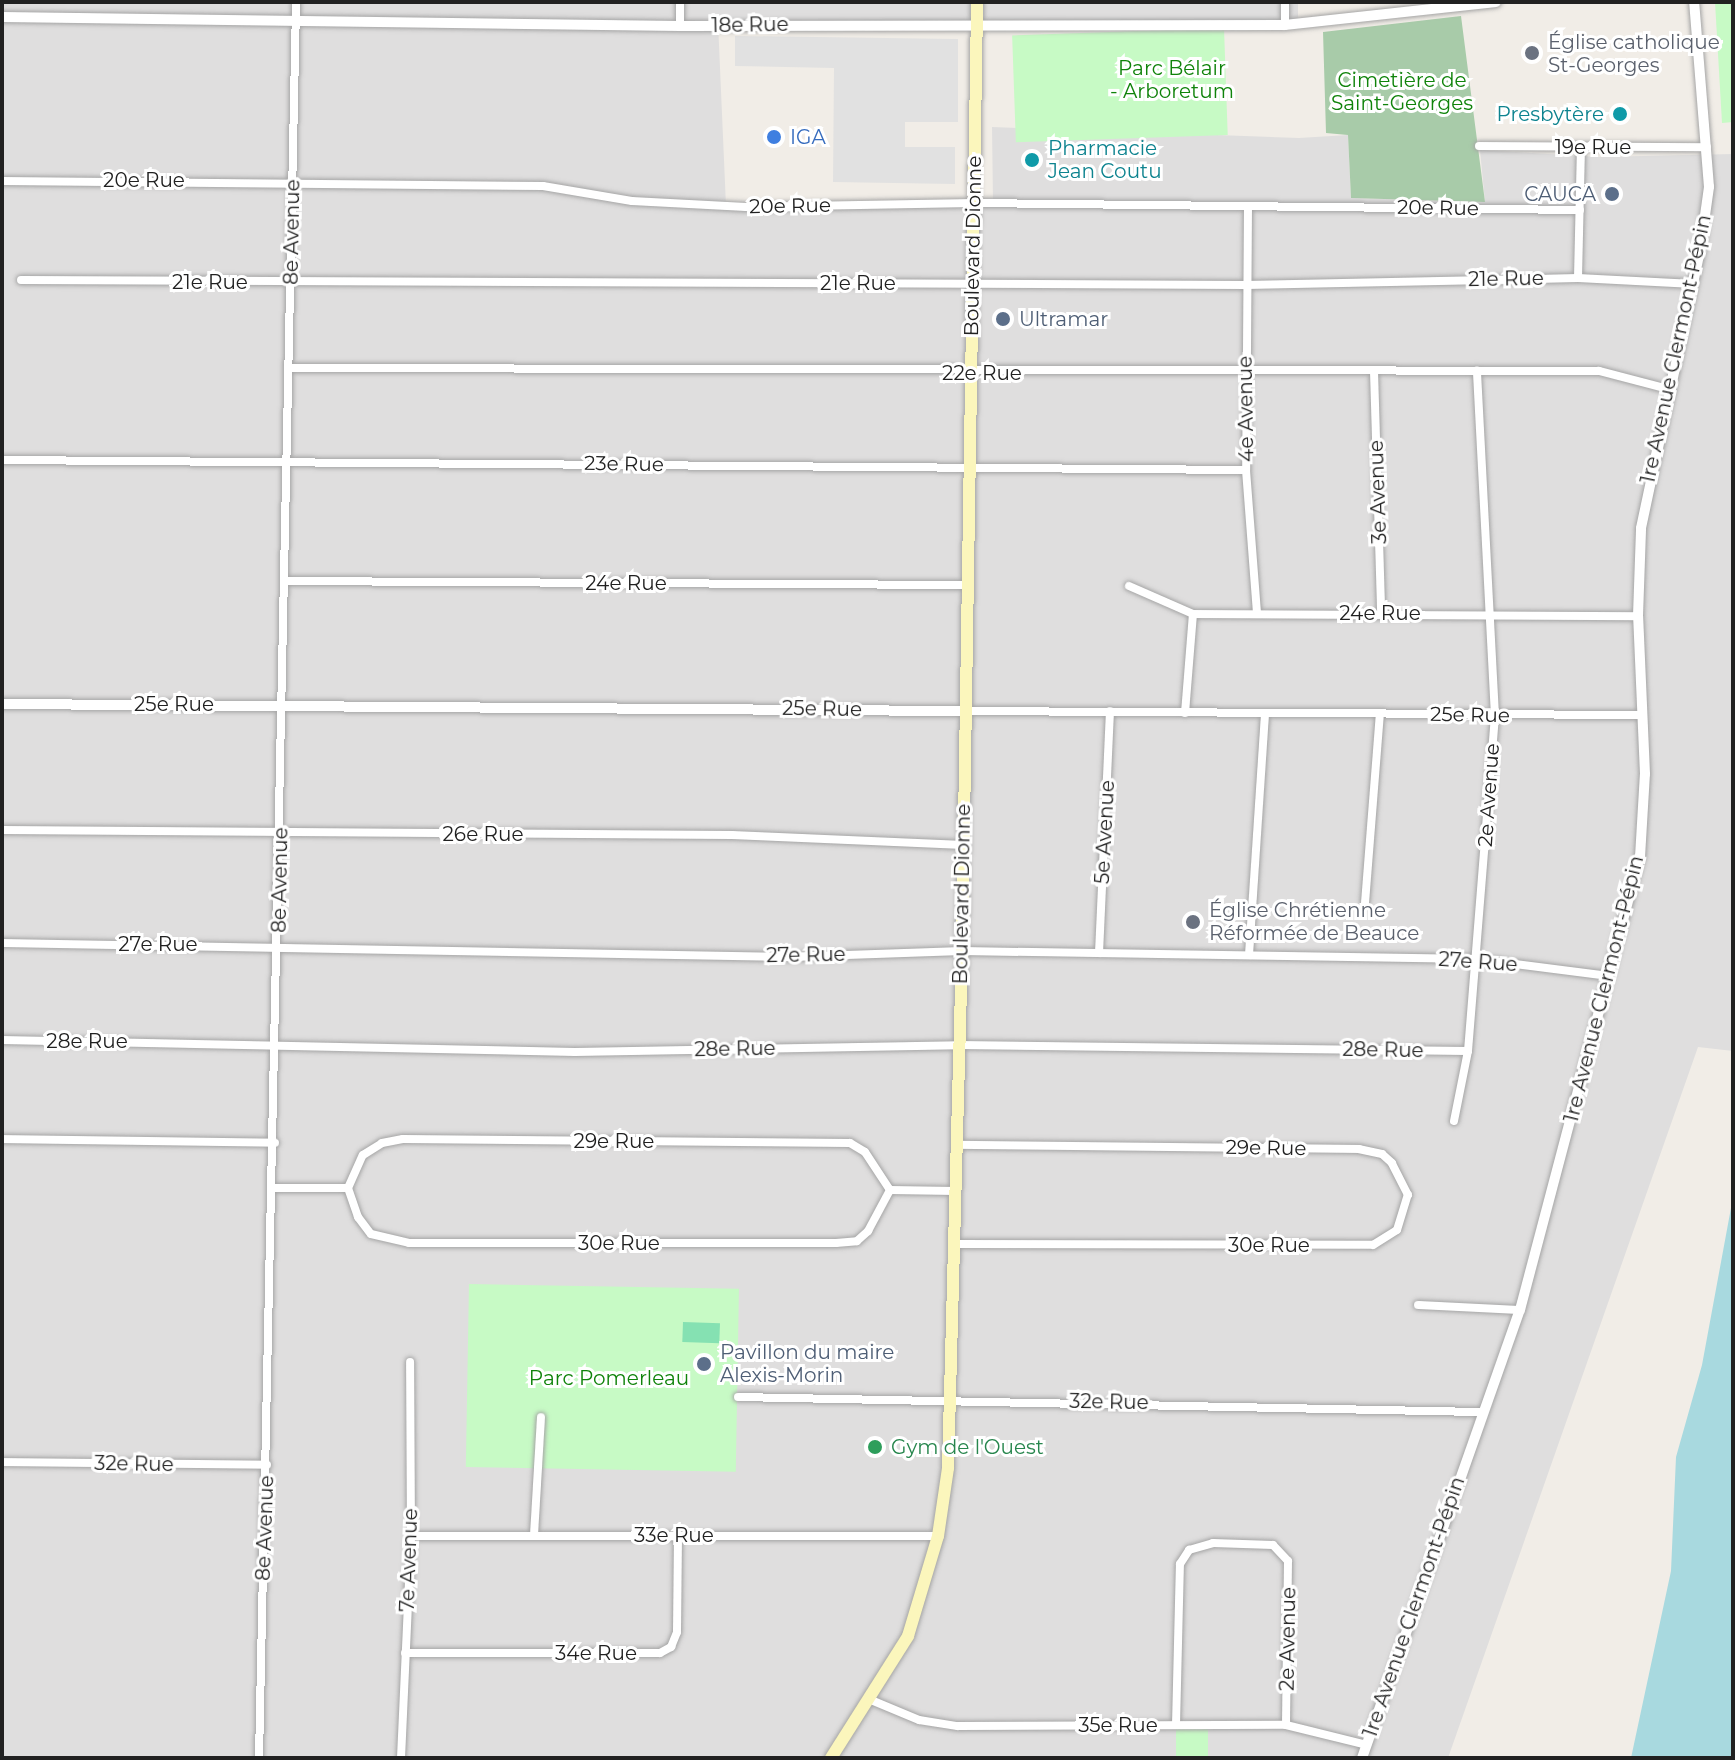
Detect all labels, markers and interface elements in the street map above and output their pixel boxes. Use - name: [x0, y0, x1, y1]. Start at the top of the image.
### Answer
- street label: 18e Rue: [711, 12, 789, 38]
- place label: Église catholique St-Georges: [1548, 30, 1720, 77]
- marker: Église catholique St-Georges: [1523, 44, 1541, 62]
- park label: Parc Bélair - Arboretum: [1110, 57, 1234, 104]
- park label: Cimetière de Saint-Georges: [1331, 69, 1473, 116]
- place label: Presbytère: [1497, 102, 1604, 126]
- marker: Presbytère: [1611, 105, 1629, 123]
- place label: IGA: [790, 125, 826, 149]
- marker: IGA: [765, 128, 783, 146]
- street label: 19e Rue: [1555, 135, 1631, 159]
- place label: Pharmacie Jean Coutu: [1048, 136, 1162, 183]
- marker: Pharmacie Jean Coutu: [1023, 151, 1041, 169]
- street label: Boulevard Dionne: [959, 155, 987, 337]
- street label: 20e Rue: [103, 168, 185, 192]
- street label: 8e Avenue: [279, 179, 305, 285]
- place label: CAUCA: [1524, 182, 1596, 206]
- marker: CAUCA: [1603, 185, 1621, 203]
- street label: 20e Rue: [749, 193, 831, 219]
- street label: 20e Rue: [1397, 195, 1479, 221]
- street label: 1re Avenue Clermont-Pépin: [1636, 212, 1716, 486]
- street label: 21e Rue: [1468, 266, 1544, 292]
- street label: 21e Rue: [172, 270, 248, 294]
- street label: 21e Rue: [820, 271, 896, 295]
- place label: Ultramar: [1019, 307, 1108, 331]
- marker: Ultramar: [994, 310, 1012, 328]
- street label: 4e Avenue: [1233, 356, 1259, 462]
- street label: 22e Rue: [942, 361, 1022, 385]
- street label: 3e Avenue: [1364, 440, 1392, 544]
- street label: 23e Rue: [584, 451, 664, 477]
- street label: 24e Rue: [585, 571, 667, 595]
- street label: 24e Rue: [1339, 601, 1421, 625]
- street label: 25e Rue: [134, 692, 214, 716]
- street label: 25e Rue: [782, 696, 862, 722]
- street label: 25e Rue: [1430, 702, 1510, 728]
- street label: 2e Avenue: [1473, 742, 1505, 848]
- street label: 5e Avenue: [1090, 779, 1120, 885]
- street label: Boulevard Dionne: [948, 803, 976, 985]
- street label: 26e Rue: [443, 822, 523, 846]
- street label: 8e Avenue: [267, 827, 293, 933]
- street label: 1re Avenue Clermont-Pépin: [1559, 853, 1649, 1125]
- place label: Église Chrétienne Réformée de Beauce: [1209, 898, 1419, 945]
- marker: Église Chrétienne Réformée de Beauce: [1184, 913, 1202, 931]
- street label: 27e Rue: [118, 932, 198, 956]
- street label: 27e Rue: [766, 942, 846, 968]
- street label: 27e Rue: [1438, 947, 1518, 977]
- street label: 28e Rue: [46, 1029, 128, 1053]
- street label: 28e Rue: [694, 1036, 776, 1062]
- street label: 28e Rue: [1342, 1037, 1424, 1063]
- street label: 29e Rue: [574, 1129, 654, 1153]
- street label: 29e Rue: [1225, 1135, 1307, 1161]
- street label: 30e Rue: [578, 1231, 660, 1255]
- street label: 30e Rue: [1228, 1233, 1310, 1257]
- place label: Pavillon du maire Alexis-Morin: [720, 1340, 894, 1387]
- marker: Pavillon du maire Alexis-Morin: [695, 1355, 713, 1373]
- park label: Parc Pomerleau: [529, 1366, 689, 1390]
- street label: 32e Rue: [1069, 1389, 1149, 1415]
- place label: Gym de l'Ouest: [891, 1435, 1044, 1459]
- marker: Gym de l'Ouest: [866, 1438, 884, 1456]
- street label: 32e Rue: [94, 1451, 174, 1477]
- street label: 1re Avenue Clermont-Pépin: [1358, 1474, 1470, 1740]
- street label: 8e Avenue: [251, 1475, 279, 1581]
- street label: 7e Avenue: [395, 1508, 423, 1612]
- street label: 33e Rue: [634, 1523, 714, 1547]
- street label: 2e Avenue: [1275, 1587, 1301, 1691]
- street label: 34e Rue: [555, 1641, 637, 1665]
- street label: 35e Rue: [1078, 1713, 1158, 1737]

